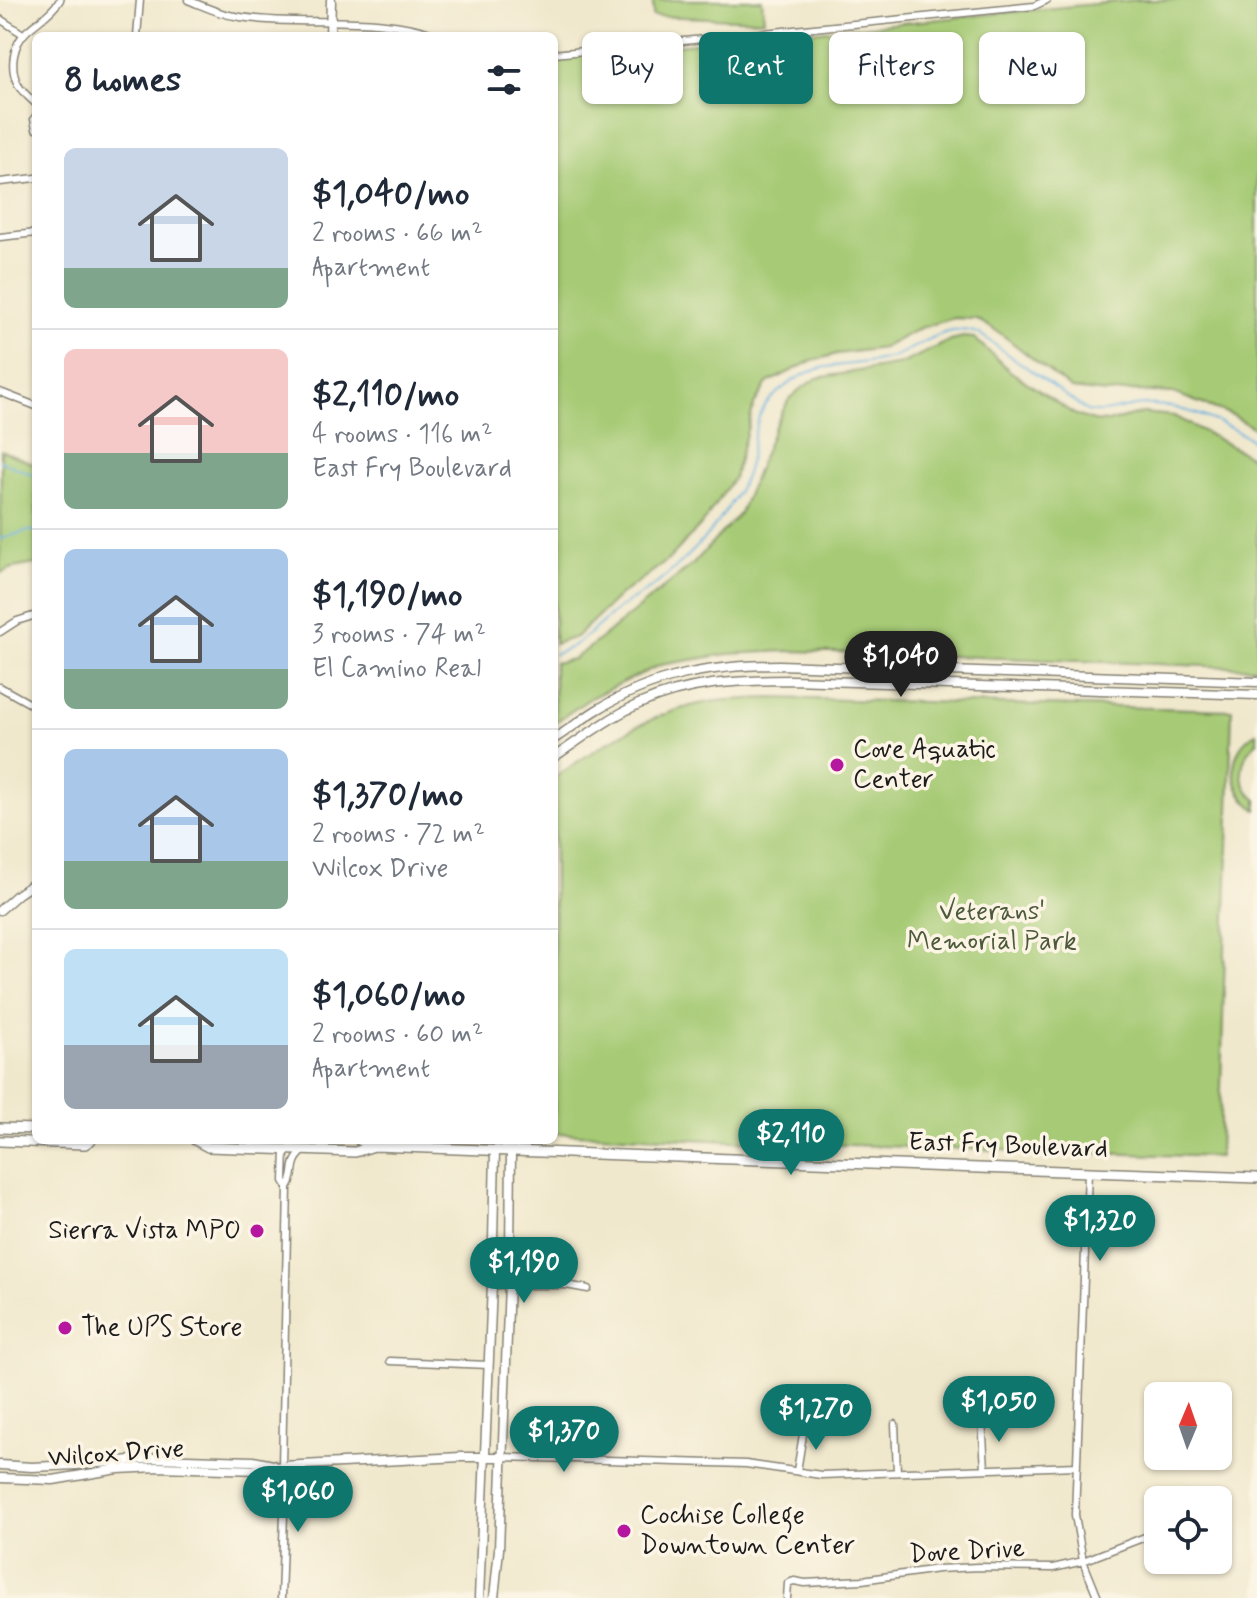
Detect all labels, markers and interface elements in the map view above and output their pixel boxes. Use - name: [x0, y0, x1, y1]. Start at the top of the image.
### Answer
- chip: Buy: [582, 32, 683, 104]
- chip: Rent: [699, 32, 813, 104]
- chip: Filters: [829, 32, 963, 104]
- chip: New: [979, 32, 1085, 104]
- text: 8 homes: [64, 58, 181, 103]
- icon: filters: [482, 58, 526, 102]
- text: $1,040/mo: [312, 172, 469, 217]
- icon: home: [128, 180, 224, 276]
- text: 2 rooms · 66 m²: [312, 217, 483, 251]
- text: Apartment: [312, 251, 430, 285]
- text: $2,110/mo: [312, 373, 459, 418]
- icon: home: [128, 381, 224, 477]
- text: 4 rooms · 116 m²: [312, 418, 493, 452]
- text: East Fry Boulevard: [312, 452, 512, 486]
- text: $1,190/mo: [312, 573, 462, 618]
- icon: home: [128, 581, 224, 677]
- text: 3 rooms · 74 m²: [312, 618, 486, 652]
- pin: $1,040: [836, 631, 966, 699]
- text: $1,040: [862, 640, 940, 674]
- text: El Camino Real: [312, 652, 481, 686]
- place label: Cove Aquatic Center: [853, 733, 996, 797]
- marker: Cove Aquatic Center: [828, 756, 846, 774]
- text: $1,370/mo: [312, 773, 463, 818]
- icon: home: [128, 781, 224, 877]
- text: 2 rooms · 72 m²: [312, 818, 485, 852]
- text: Wilcox Drive: [312, 852, 449, 886]
- park label: Veterans' Memorial Park: [907, 895, 1077, 959]
- text: $1,060/mo: [312, 973, 465, 1018]
- icon: home: [128, 981, 224, 1077]
- text: 2 rooms · 60 m²: [312, 1018, 483, 1052]
- text: Apartment: [312, 1052, 430, 1086]
- pin: $2,110: [726, 1109, 856, 1177]
- text: $2,110: [756, 1118, 826, 1152]
- street label: East Fry Boulevard: [908, 1126, 1108, 1166]
- pin: $1,320: [1035, 1195, 1165, 1263]
- text: $1,320: [1063, 1204, 1137, 1238]
- place label: Sierra Vista MPO: [48, 1214, 241, 1248]
- marker: Sierra Vista MPO: [248, 1222, 266, 1240]
- pin: $1,190: [459, 1237, 589, 1305]
- text: $1,190: [488, 1246, 560, 1280]
- place label: The UPS Store: [81, 1311, 242, 1345]
- marker: The UPS Store: [56, 1319, 74, 1337]
- pin: $1,050: [934, 1376, 1064, 1444]
- north arrow: [1144, 1382, 1232, 1470]
- map controls: [1144, 1382, 1232, 1574]
- pin: $1,270: [751, 1384, 881, 1452]
- text: $1,050: [961, 1385, 1037, 1419]
- text: $1,270: [778, 1393, 854, 1427]
- pin: $1,370: [499, 1406, 629, 1474]
- text: $1,370: [528, 1415, 600, 1449]
- street label: Wilcox Drive: [47, 1432, 185, 1476]
- pin: $1,060: [233, 1466, 363, 1534]
- text: $1,060: [261, 1475, 335, 1509]
- button: locate: [1144, 1486, 1232, 1574]
- place label: Cochise College Downtown Center: [640, 1499, 855, 1563]
- marker: Cochise College Downtown Center: [615, 1522, 633, 1540]
- street label: Dove Drive: [908, 1532, 1026, 1572]

